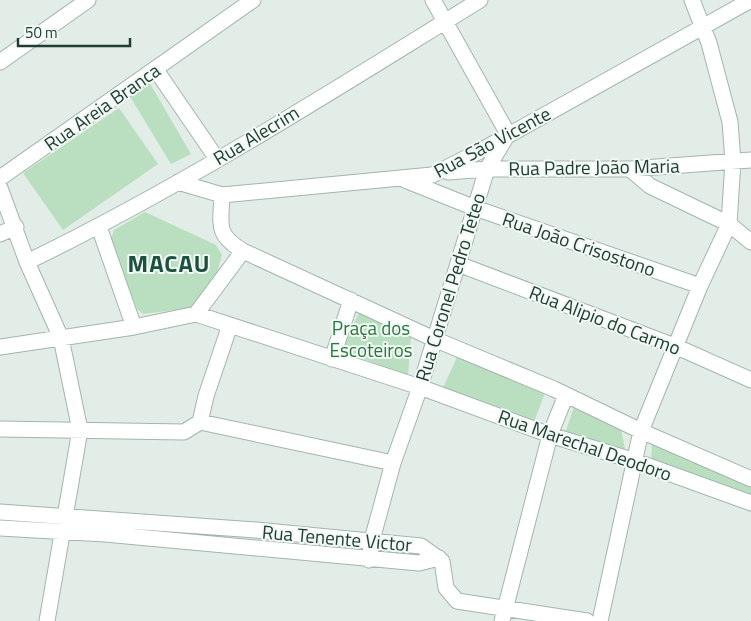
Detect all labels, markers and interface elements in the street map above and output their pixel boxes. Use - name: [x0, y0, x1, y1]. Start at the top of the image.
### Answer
- scale bar: [18, 15, 130, 47]
- text: 50 m: [25, 21, 58, 44]
- street label: Rua Areia Branca: [38, 55, 166, 158]
- street label: Rua Alecrim: [207, 98, 304, 172]
- street label: Rua São Vicente: [428, 99, 555, 185]
- street label: Rua Padre João Maria: [508, 150, 680, 182]
- street label: Rua Coronel Pedro Teteo: [407, 189, 492, 385]
- street label: Rua João Crisostono: [499, 204, 660, 283]
- district label: MACAU: [128, 245, 210, 281]
- street label: Rua Alipio do Carmo: [525, 277, 685, 362]
- park label: Praça dos Escoteiros: [329, 313, 413, 364]
- street label: Rua Marechal Deodoro: [494, 401, 676, 488]
- street label: Rua Tenente Victor: [261, 516, 414, 559]

